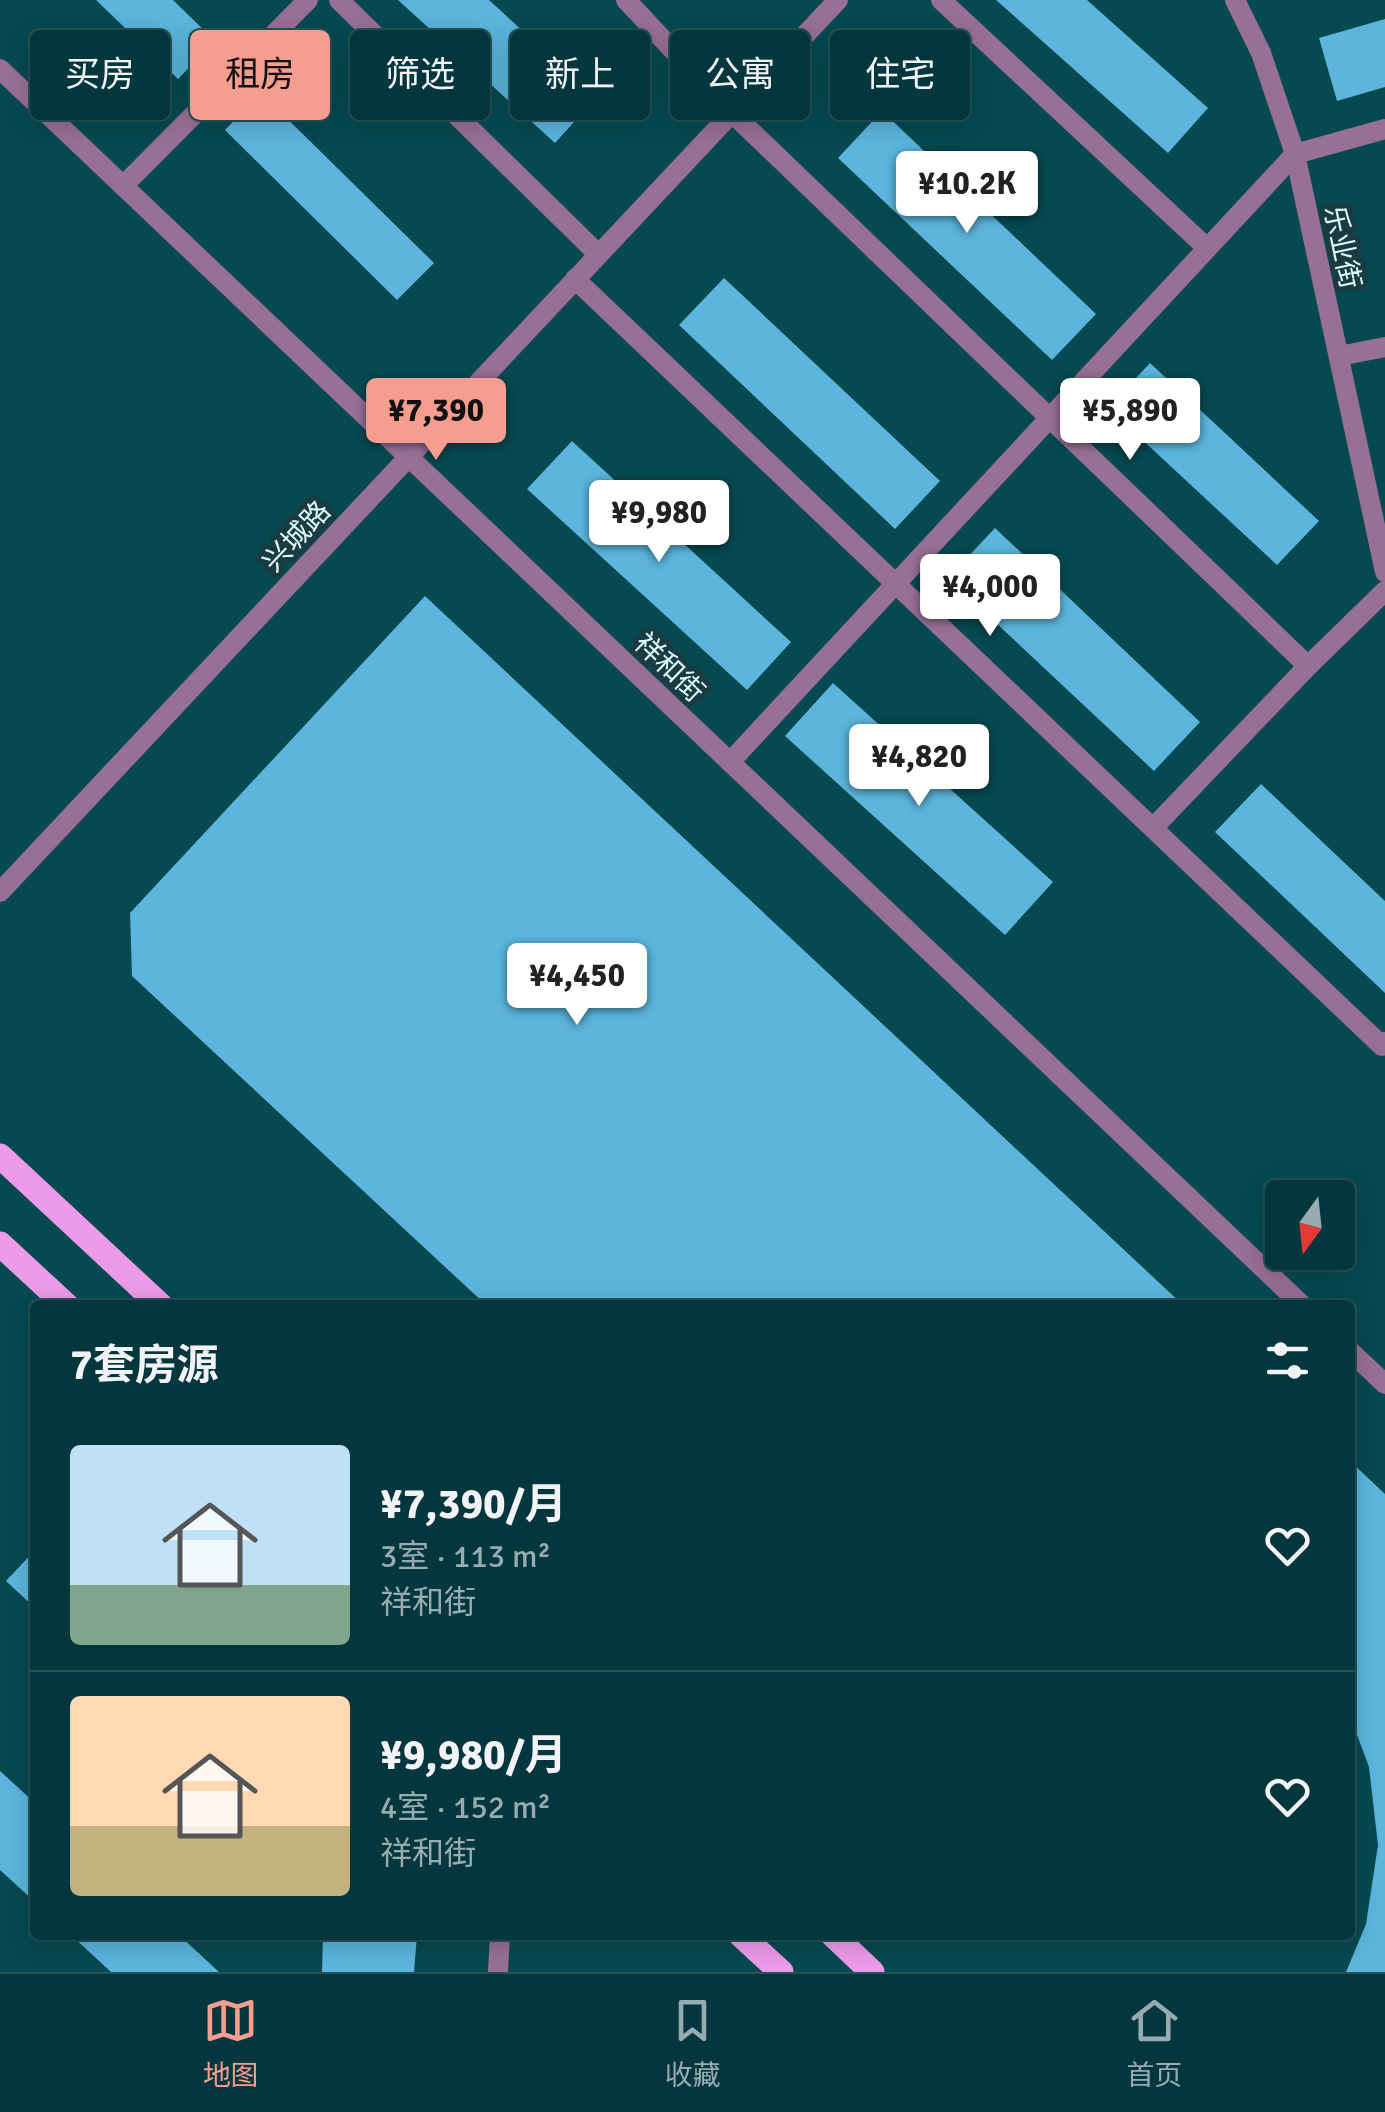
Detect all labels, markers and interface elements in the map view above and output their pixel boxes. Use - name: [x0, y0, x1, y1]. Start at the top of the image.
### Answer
- chip: 买房: [30, 30, 170, 120]
- chip: 租房: [190, 30, 330, 120]
- chip: 筛选: [350, 30, 490, 120]
- chip: 新上: [510, 30, 650, 120]
- chip: 公寓: [670, 30, 810, 120]
- chip: 住宅: [830, 30, 970, 120]
- pin: ¥10.2K: [886, 151, 1048, 236]
- text: ¥10.2K: [918, 164, 1016, 203]
- street label: 乐业街: [1317, 203, 1367, 292]
- pin: ¥7,390: [355, 378, 517, 463]
- pin: ¥5,890: [1049, 378, 1211, 463]
- text: ¥7,390: [388, 391, 484, 430]
- text: ¥5,890: [1082, 391, 1178, 430]
- pin: ¥9,980: [578, 480, 740, 565]
- text: ¥9,980: [611, 493, 707, 532]
- street label: 兴城路: [256, 494, 338, 579]
- pin: ¥4,000: [909, 554, 1071, 639]
- text: ¥4,000: [942, 567, 1038, 606]
- street label: 祥和街: [627, 626, 711, 709]
- pin: ¥4,820: [838, 724, 1000, 809]
- text: ¥4,820: [871, 737, 967, 776]
- pin: ¥4,450: [496, 943, 658, 1028]
- text: ¥4,450: [529, 956, 625, 995]
- north arrow: [1265, 1180, 1355, 1270]
- map controls: [1265, 1180, 1355, 1270]
- icon: filters: [1260, 1333, 1315, 1388]
- text: 7套房源: [70, 1340, 219, 1391]
- text: ¥7,390/月: [380, 1479, 567, 1530]
- icon: home: [150, 1485, 270, 1605]
- icon: heart: [1260, 1518, 1315, 1573]
- text: 3室 · 113 m²: [380, 1537, 551, 1576]
- text: 祥和街: [380, 1583, 476, 1622]
- text: ¥9,980/月: [380, 1730, 567, 1781]
- icon: home: [150, 1736, 270, 1856]
- icon: heart: [1260, 1769, 1315, 1824]
- text: 4室 · 152 m²: [380, 1788, 551, 1827]
- text: 祥和街: [380, 1834, 476, 1873]
- tab: 地图: [203, 1993, 259, 2093]
- tab: 收藏: [664, 1993, 720, 2093]
- tab: 首页: [1126, 1993, 1182, 2093]

